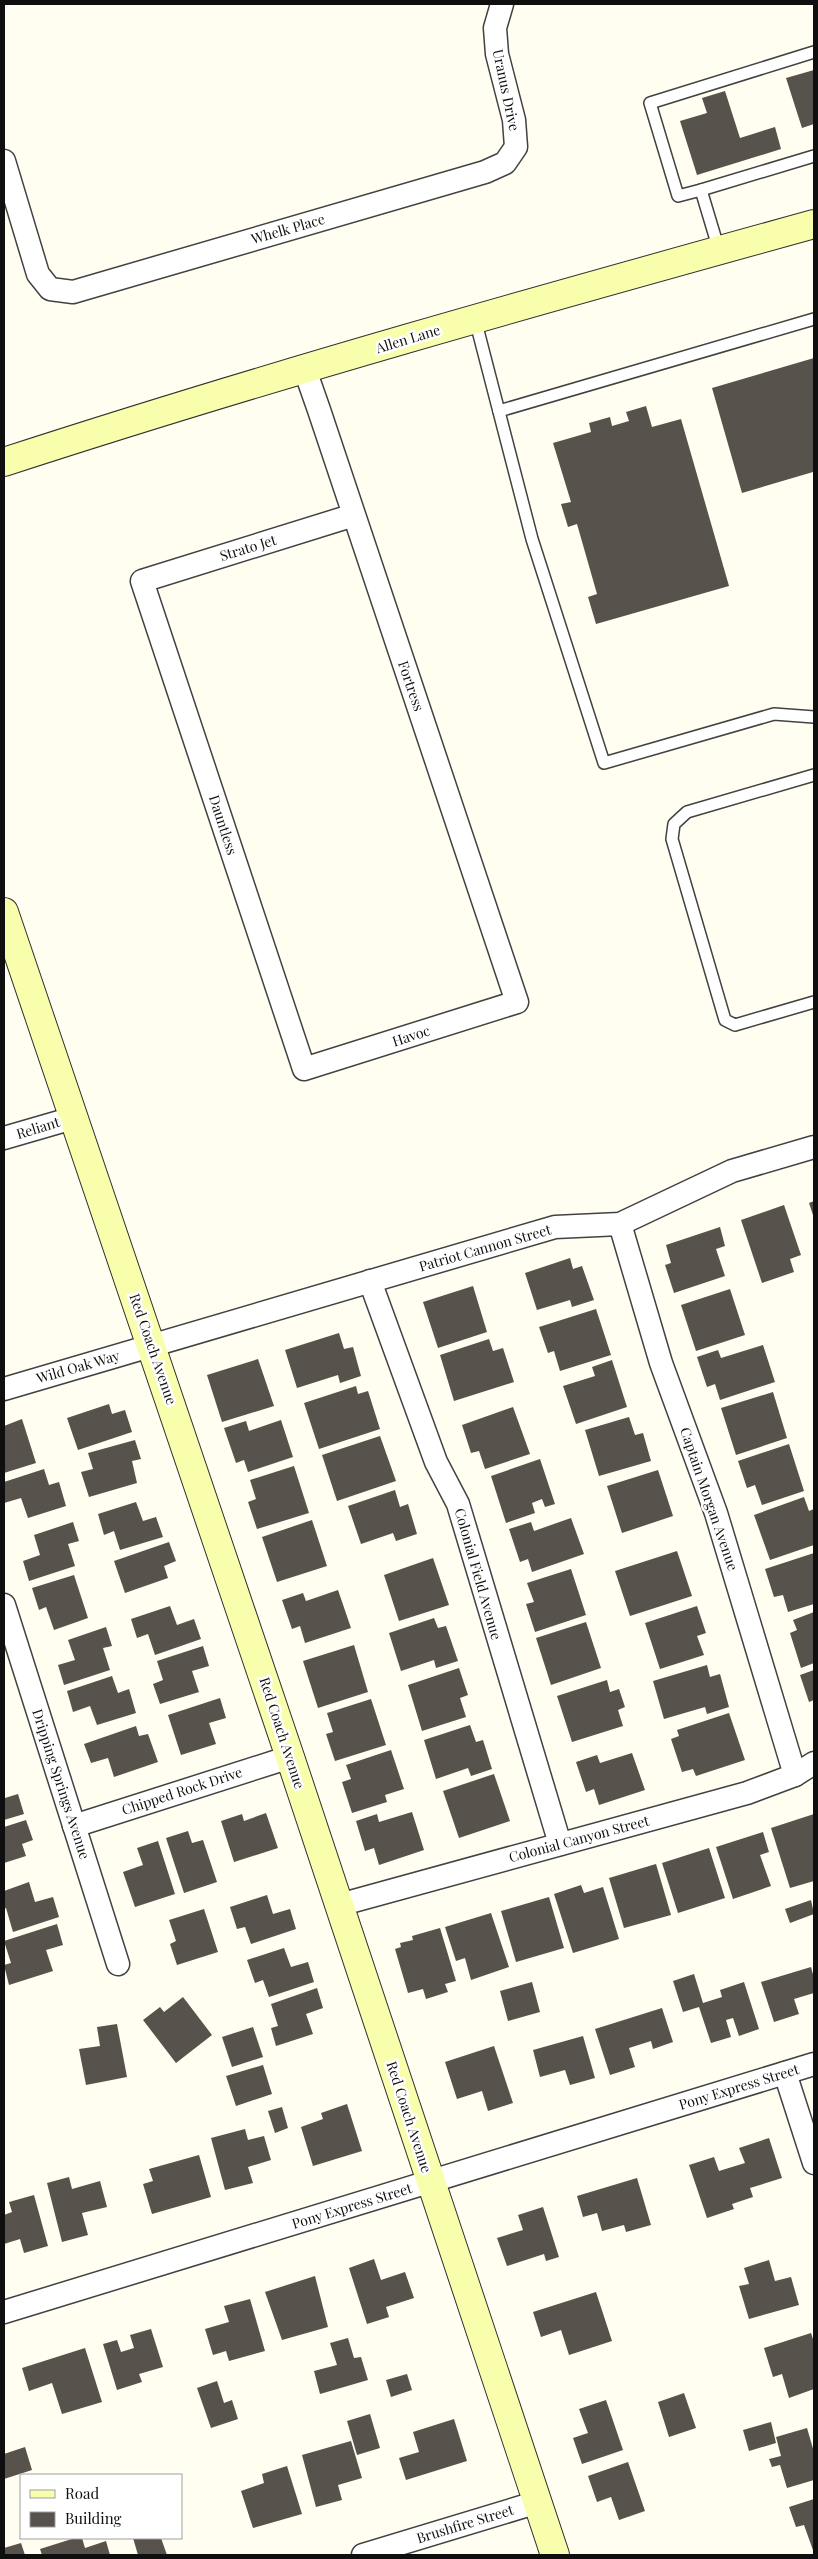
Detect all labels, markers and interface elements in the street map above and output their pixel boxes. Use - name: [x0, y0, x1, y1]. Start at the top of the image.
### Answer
- street label: Uranus Drive: [489, 47, 524, 132]
- street label: Whelk Place: [248, 209, 327, 248]
- street label: Allen Lane: [372, 320, 442, 358]
- street label: Strato Jet: [217, 530, 279, 565]
- street label: Fortress: [394, 658, 429, 714]
- street label: Dauntless: [205, 792, 242, 857]
- street label: Havoc: [390, 1020, 432, 1051]
- street label: Reliant: [14, 1112, 63, 1143]
- street label: Patriot Cannon Street: [417, 1219, 554, 1275]
- street label: Red Coach Avenue: [126, 1291, 181, 1407]
- street label: Wild Oak Way: [33, 1346, 122, 1388]
- street label: Captain Morgan Avenue: [676, 1425, 743, 1573]
- street label: Colonial Field Avenue: [451, 1506, 506, 1642]
- street label: Red Coach Avenue: [255, 1675, 309, 1791]
- street label: Dripping Springs Avenue: [28, 1706, 95, 1861]
- street label: Chipped Rock Drive: [119, 1762, 245, 1819]
- street label: Colonial Canyon Street: [507, 1810, 652, 1866]
- street label: Red Coach Avenue: [382, 2059, 436, 2175]
- street label: Pony Express Street: [676, 2059, 802, 2114]
- street label: Pony Express Street: [289, 2178, 415, 2233]
- legend: [20, 2474, 182, 2539]
- text: Road: [65, 2483, 99, 2503]
- street label: Brushfire Street: [414, 2499, 517, 2547]
- text: Building: [65, 2508, 122, 2528]

